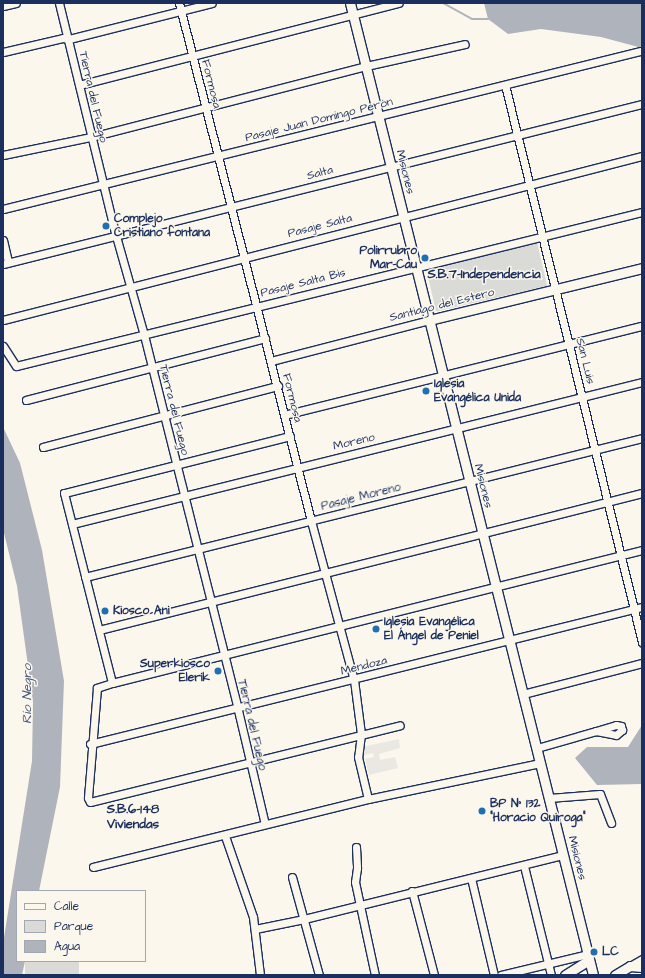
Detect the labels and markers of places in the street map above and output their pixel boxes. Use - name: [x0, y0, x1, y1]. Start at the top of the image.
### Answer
- place label: Complejo Cristiano fontana: [114, 212, 210, 240]
- marker: Complejo Cristiano fontana: [101, 221, 111, 231]
- place label: Polirrubro Mar-Cau: [359, 244, 417, 272]
- marker: Polirrubro Mar-Cau: [420, 253, 430, 263]
- place label: Iglesia Evangélica Unida: [434, 377, 521, 405]
- marker: Iglesia Evangélica Unida: [421, 386, 431, 396]
- place label: Kiosco Ani: [113, 604, 170, 618]
- marker: Kiosco Ani: [100, 606, 110, 616]
- place label: Iglesia Evangélica El Ángel de Peniel: [384, 615, 479, 643]
- marker: Iglesia Evangélica El Ángel de Peniel: [371, 624, 381, 634]
- place label: Superkiosco Elerik: [140, 657, 210, 685]
- marker: Superkiosco Elerik: [213, 666, 223, 676]
- place label: BP N° 132 "Horacio Quiroga": [490, 797, 586, 825]
- marker: BP N° 132 "Horacio Quiroga": [477, 806, 487, 816]
- place label: LC: [602, 945, 619, 959]
- marker: LC: [589, 947, 599, 957]

